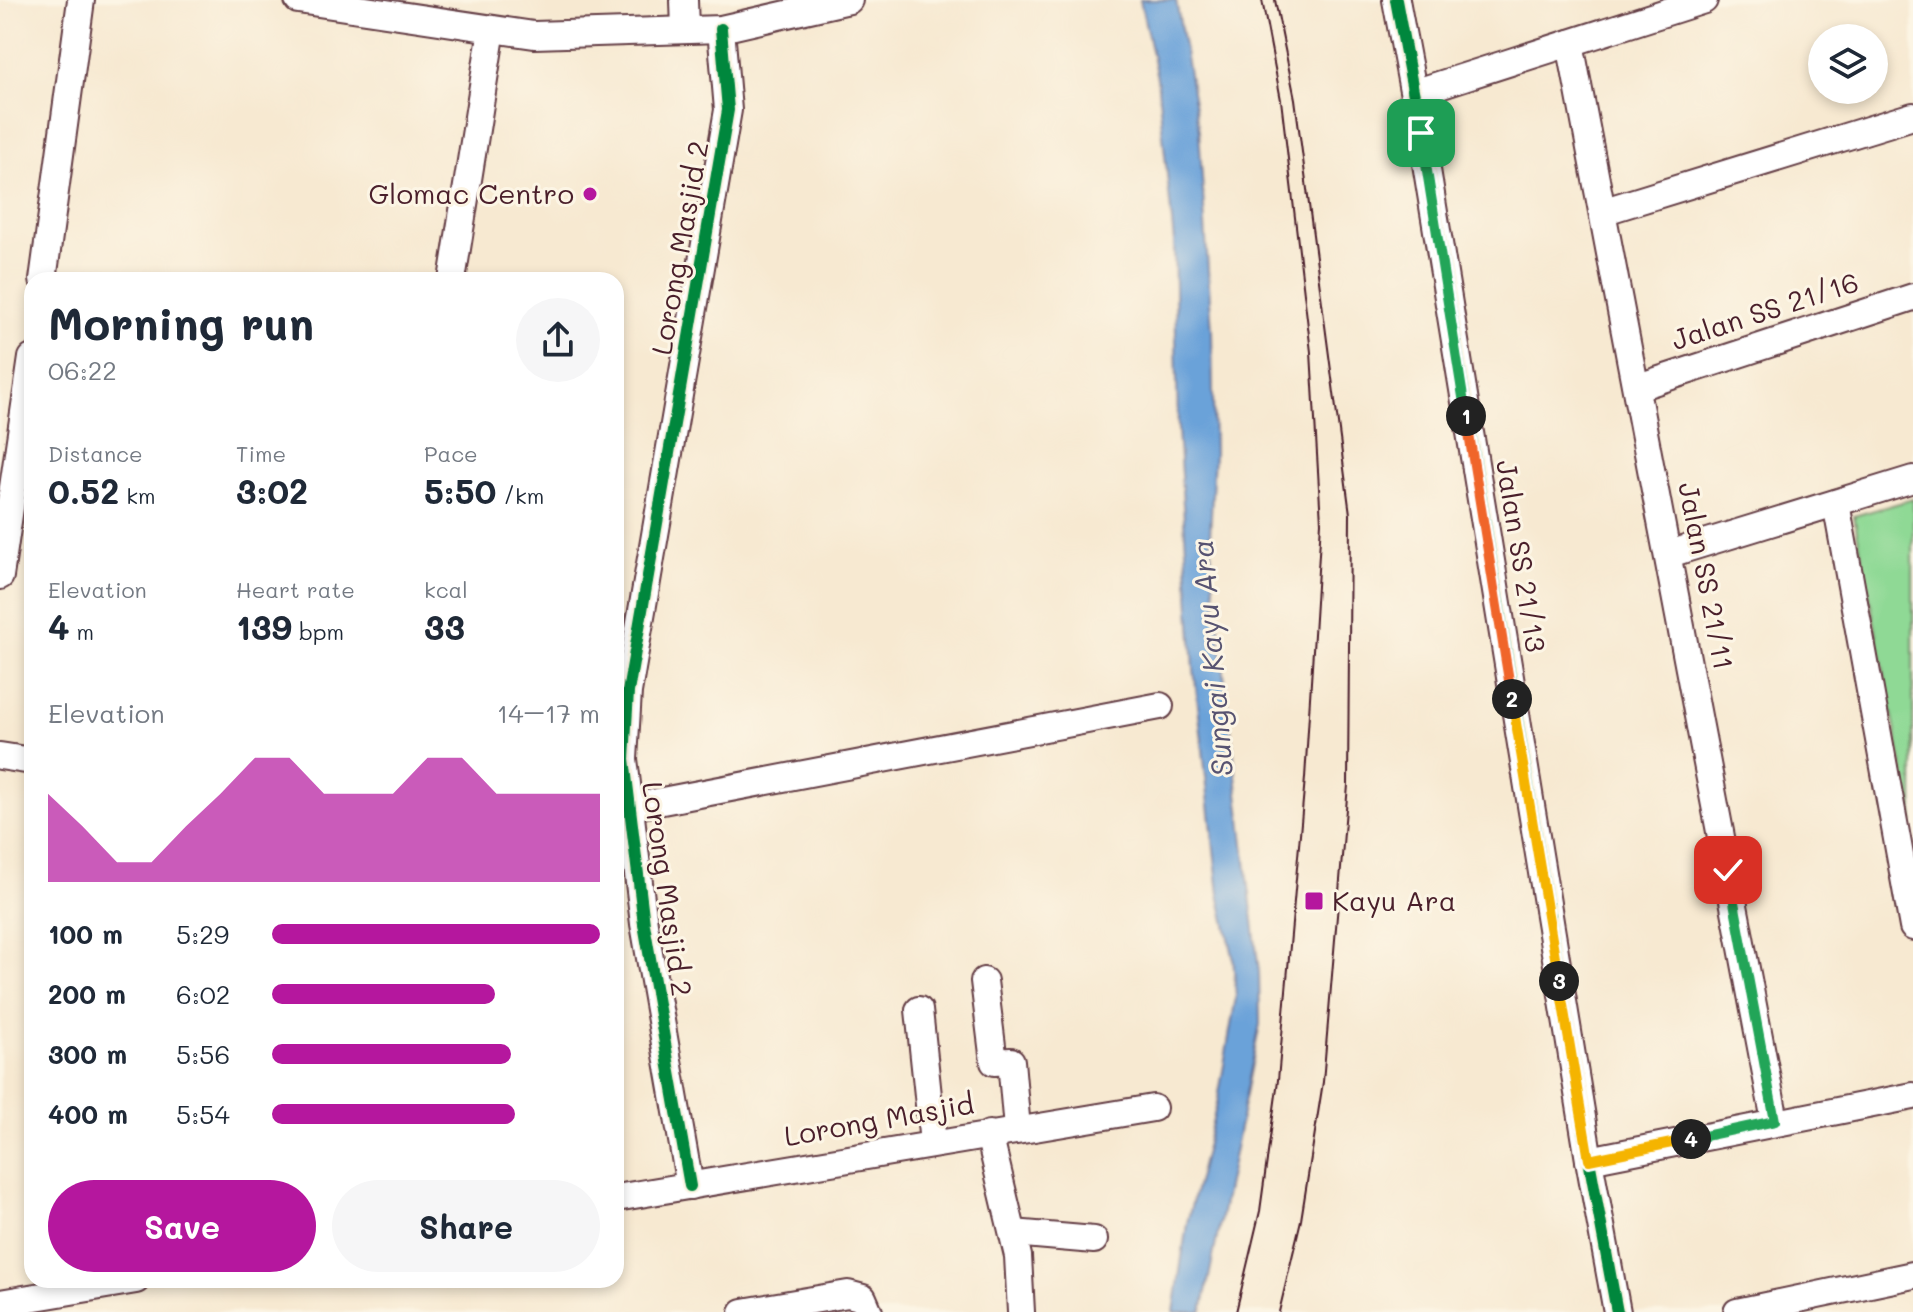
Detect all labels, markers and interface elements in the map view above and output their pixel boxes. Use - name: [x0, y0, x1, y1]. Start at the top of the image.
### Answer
- map controls: [1808, 24, 1888, 104]
- button: layers: [1808, 24, 1888, 104]
- pin: [1387, 99, 1455, 167]
- icon: arrive: [1399, 111, 1443, 155]
- street label: Lorong Masjid 2: [643, 138, 716, 357]
- place label: Glomac Centro: [369, 175, 574, 211]
- marker: Glomac Centro: [581, 185, 599, 203]
- street label: Jalan SS 21/16: [1667, 263, 1863, 357]
- text: Morning run: [48, 294, 314, 351]
- button: share: [516, 298, 600, 382]
- text: 06:22: [48, 353, 117, 387]
- pin: 1: [1446, 396, 1486, 436]
- text: 1: [1461, 401, 1471, 430]
- text: Distance: [48, 439, 143, 468]
- text: Time: [236, 439, 286, 468]
- text: Pace: [424, 439, 478, 468]
- street label: Jalan SS 21/13: [1489, 457, 1555, 654]
- text: 0.52: [48, 468, 119, 513]
- text: 3:02: [236, 468, 308, 513]
- text: 5:50: [424, 468, 496, 513]
- street label: Jalan SS 21/11: [1671, 479, 1743, 673]
- text: km: [119, 481, 155, 510]
- text: /km: [496, 481, 544, 510]
- water label: Sungai Kayu Ara: [1181, 538, 1241, 778]
- text: Elevation: [48, 575, 147, 604]
- text: Heart rate: [236, 575, 355, 604]
- text: kcal: [424, 575, 468, 604]
- text: 4: [48, 604, 70, 649]
- text: 139: [236, 604, 292, 649]
- text: 33: [424, 604, 465, 649]
- text: m: [70, 617, 94, 646]
- text: bpm: [292, 617, 344, 646]
- pin: 2: [1492, 679, 1532, 719]
- text: 2: [1506, 684, 1518, 713]
- text: Elevation: [48, 696, 165, 730]
- text: 14–17 m: [497, 696, 600, 730]
- street label: Lorong Masjid 2: [635, 779, 701, 998]
- pin: [1694, 836, 1762, 904]
- icon: check: [1706, 848, 1750, 892]
- place label: Kayu Ara: [1332, 882, 1456, 918]
- marker: Kayu Ara: [1303, 890, 1325, 912]
- text: 100 m: [48, 917, 123, 951]
- text: 5:29: [176, 917, 229, 951]
- pin: 3: [1539, 961, 1579, 1001]
- text: 3: [1552, 966, 1566, 995]
- text: 200 m: [48, 977, 126, 1011]
- text: 6:02: [176, 977, 230, 1011]
- text: 300 m: [48, 1037, 127, 1071]
- text: 5:56: [176, 1037, 230, 1071]
- street label: Lorong Masjid: [781, 1085, 976, 1153]
- text: 400 m: [48, 1097, 128, 1131]
- text: 5:54: [176, 1097, 230, 1131]
- pin: 4: [1671, 1119, 1711, 1159]
- text: 4: [1684, 1124, 1698, 1153]
- button: Save: [48, 1180, 316, 1272]
- button: Share: [332, 1180, 600, 1272]

